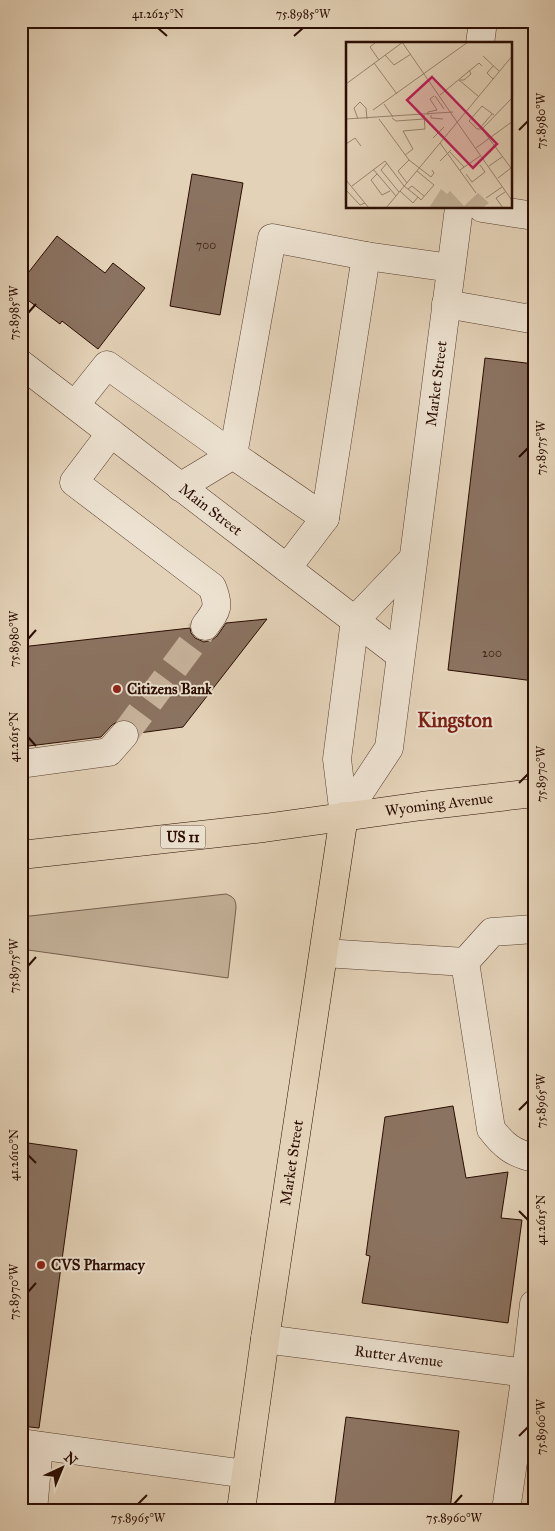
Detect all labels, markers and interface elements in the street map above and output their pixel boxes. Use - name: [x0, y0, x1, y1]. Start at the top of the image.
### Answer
- text: 41.2625°N: [132, 7, 184, 21]
- text: 75.8985°W: [276, 7, 331, 21]
- inset map: [346, 42, 512, 209]
- text: 75.8980°W: [534, 92, 548, 149]
- house number: 700: [196, 238, 216, 252]
- text: 75.8985°W: [7, 285, 21, 340]
- street label: Market Street: [422, 339, 451, 428]
- text: 75.8975°W: [534, 420, 548, 475]
- street label: Main Street: [176, 480, 246, 540]
- text: 75.8980°W: [7, 610, 21, 667]
- house number: 200: [482, 646, 502, 660]
- place label: Citizens Bank: [127, 680, 213, 698]
- marker: Citizens Bank: [111, 683, 123, 695]
- district label: Kingston: [417, 708, 493, 733]
- text: 41.2615°N: [7, 712, 21, 762]
- text: 75.8970°W: [534, 745, 548, 802]
- street label: Wyoming Avenue: [384, 789, 494, 820]
- road number: US 11: [160, 826, 206, 849]
- text: 75.8975°W: [7, 938, 21, 993]
- text: 75.8965°W: [534, 1073, 548, 1128]
- street label: Market Street: [276, 1118, 307, 1207]
- text: 41.2610°N: [7, 1129, 21, 1181]
- text: 41.2615°N: [534, 1195, 548, 1245]
- place label: CVS Pharmacy: [51, 1256, 146, 1275]
- marker: CVS Pharmacy: [35, 1259, 47, 1271]
- text: 75.8970°W: [7, 1263, 21, 1320]
- street label: Rutter Avenue: [353, 1342, 444, 1371]
- text: 75.8960°W: [534, 1398, 548, 1455]
- north arrow: [38, 1444, 88, 1494]
- text: N: [61, 1449, 81, 1469]
- text: 75.8965°W: [111, 1511, 166, 1525]
- text: 75.8960°W: [426, 1511, 483, 1525]

